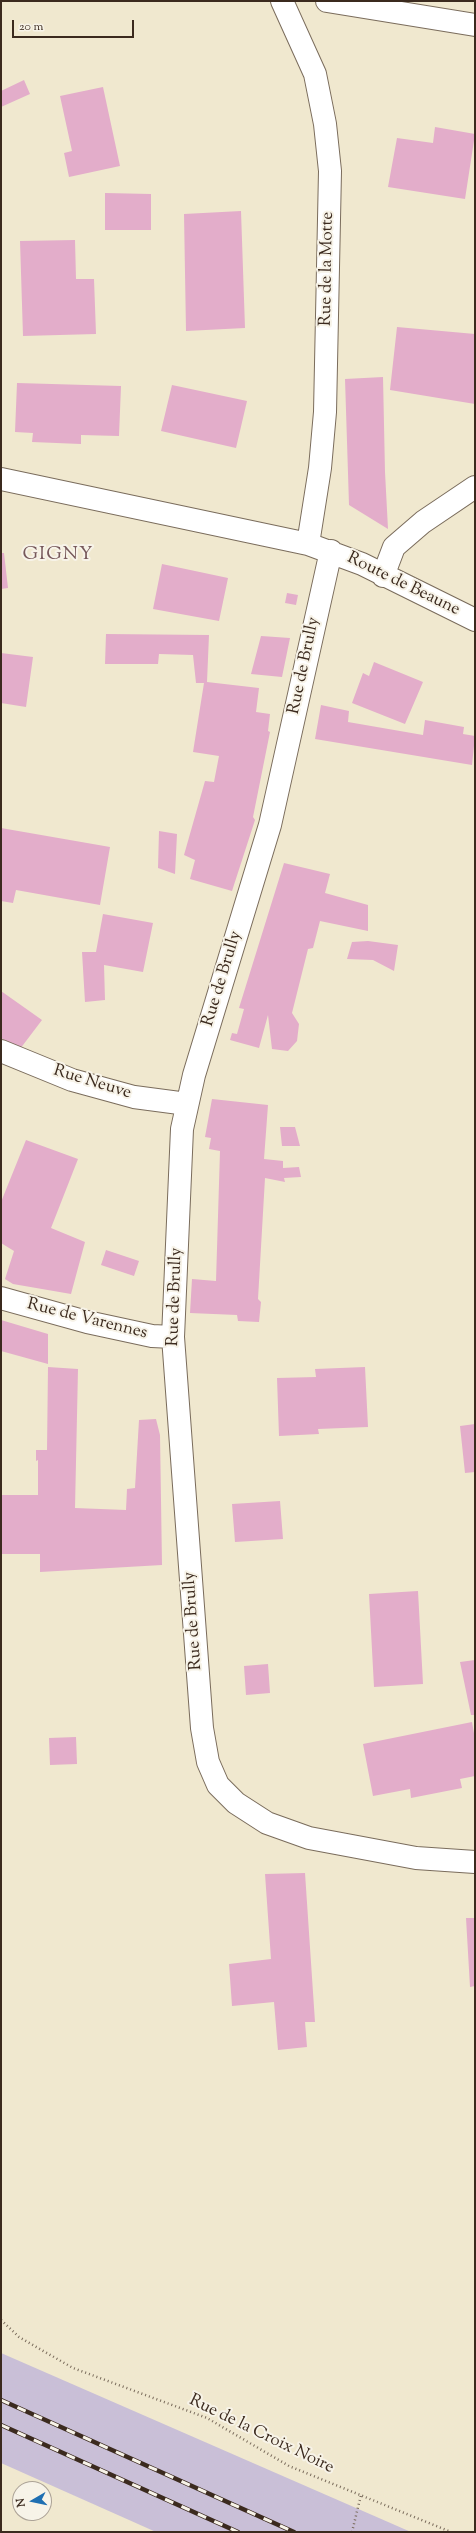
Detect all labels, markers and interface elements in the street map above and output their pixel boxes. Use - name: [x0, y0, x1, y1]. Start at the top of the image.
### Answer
- scale bar: [14, 12, 136, 38]
- text: 20 m: [19, 18, 43, 36]
- street label: Rue de la Motte: [317, 212, 339, 326]
- district label: GIGNY: [22, 545, 94, 567]
- street label: Route de Beaune: [343, 549, 463, 621]
- street label: Rue de Brully: [285, 616, 325, 716]
- street label: Rue de Brully: [199, 929, 247, 1029]
- street label: Rue Neuve: [51, 1061, 133, 1105]
- street label: Rue de Brully: [164, 1247, 188, 1347]
- street label: Rue de Varennes: [25, 1295, 149, 1345]
- street label: Rue de Brully: [180, 1571, 208, 1671]
- street label: Rue de la Croix Noire: [185, 2391, 337, 2479]
- north arrow: [12, 2481, 52, 2521]
- text: N: [13, 2497, 30, 2508]

